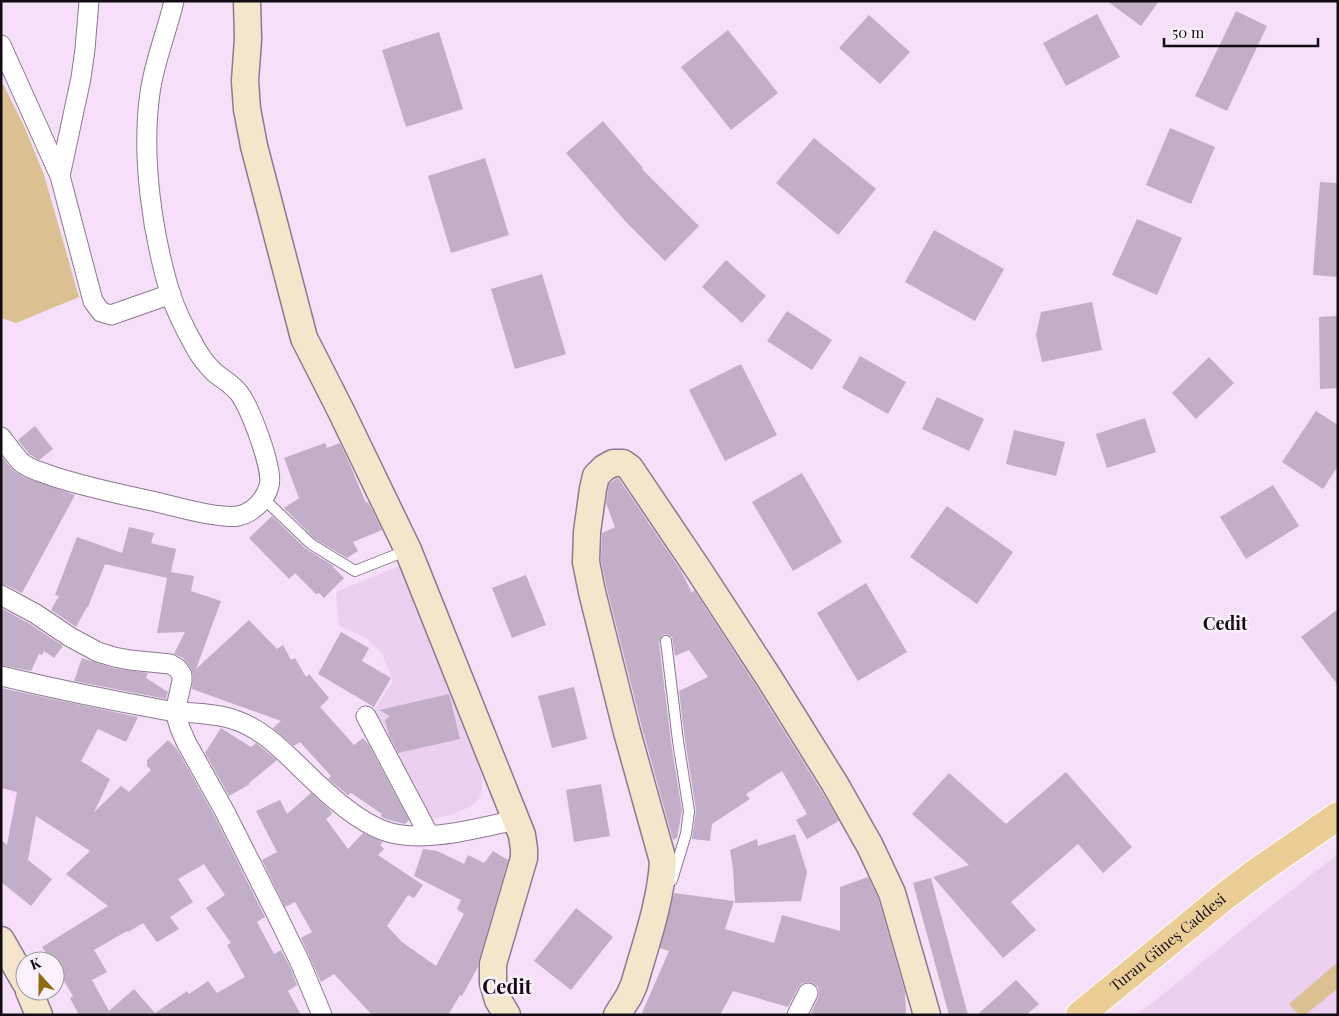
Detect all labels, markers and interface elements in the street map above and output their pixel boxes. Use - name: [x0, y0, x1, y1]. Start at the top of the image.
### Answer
- scale bar: [1164, 15, 1318, 47]
- text: 50 m: [1172, 22, 1205, 42]
- district label: Cedit: [1203, 611, 1248, 635]
- street label: Turan Güneş Caddesi: [1105, 888, 1230, 995]
- north arrow: [15, 951, 65, 1001]
- text: K: [27, 952, 44, 974]
- district label: Cedit: [482, 972, 533, 999]

